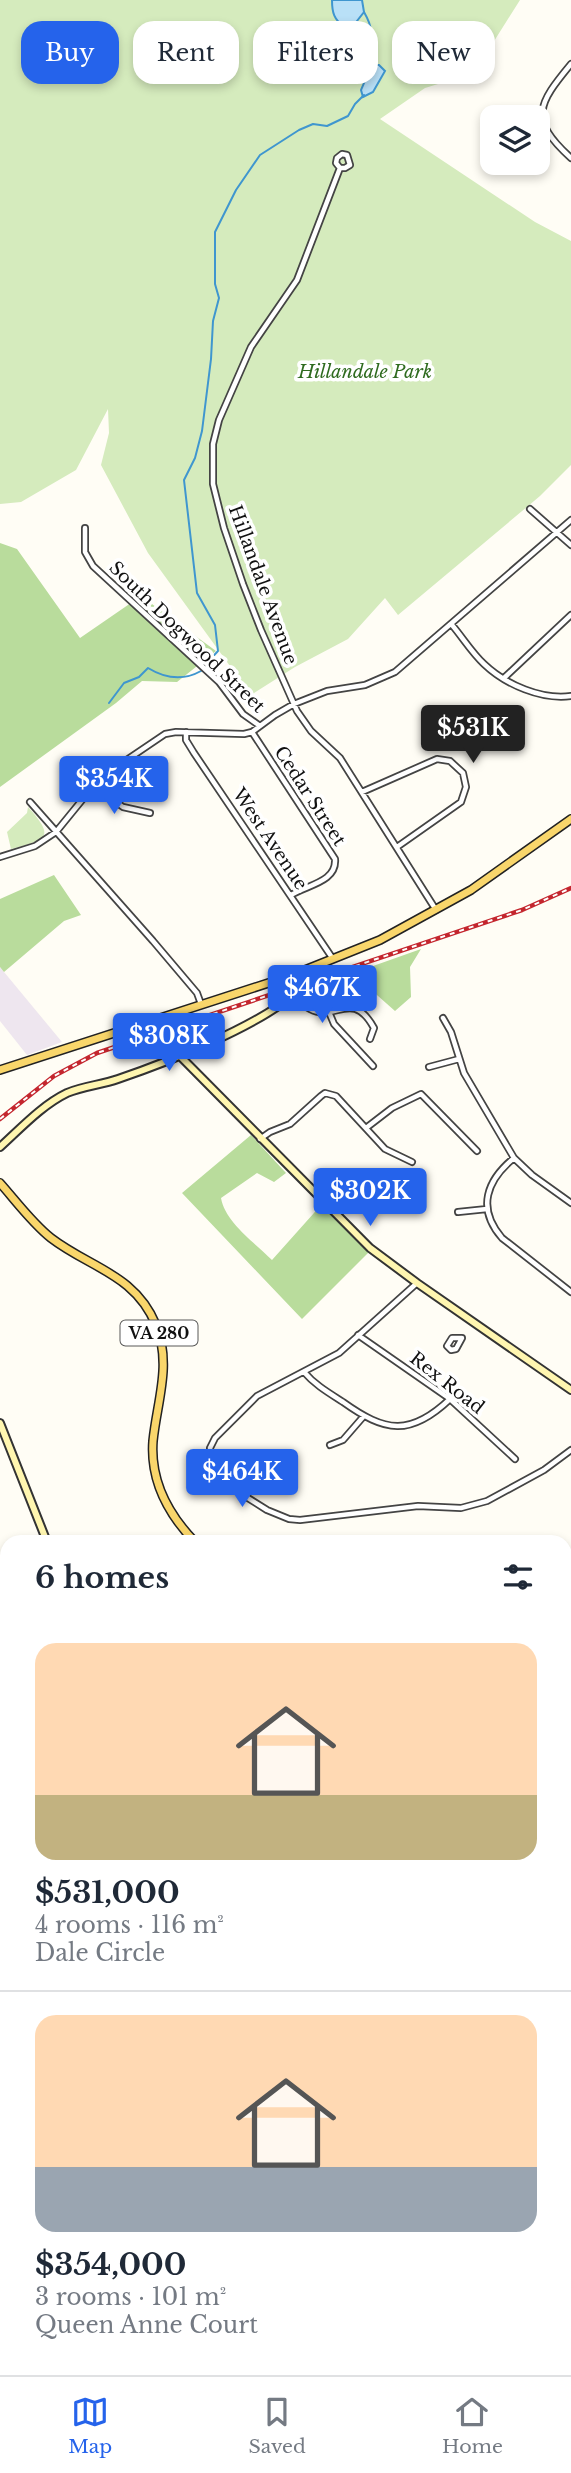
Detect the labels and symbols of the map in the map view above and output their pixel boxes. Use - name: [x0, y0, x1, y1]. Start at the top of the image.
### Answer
- park label: Hillandale Park: [297, 361, 432, 383]
- street label: Hillandale Avenue: [224, 502, 302, 668]
- street label: South Dogwood Street: [104, 557, 270, 717]
- pin: $531K: [424, 706, 522, 765]
- street label: Cedar Street: [270, 742, 350, 850]
- pin: $354K: [65, 756, 163, 816]
- street label: West Avenue: [227, 783, 312, 894]
- pin: $467K: [273, 965, 371, 1025]
- pin: $308K: [120, 1014, 218, 1073]
- pin: $302K: [321, 1168, 419, 1228]
- road number: VA 280: [120, 1320, 198, 1345]
- street label: Rex Road: [406, 1347, 488, 1419]
- pin: $464K: [193, 1450, 291, 1509]

